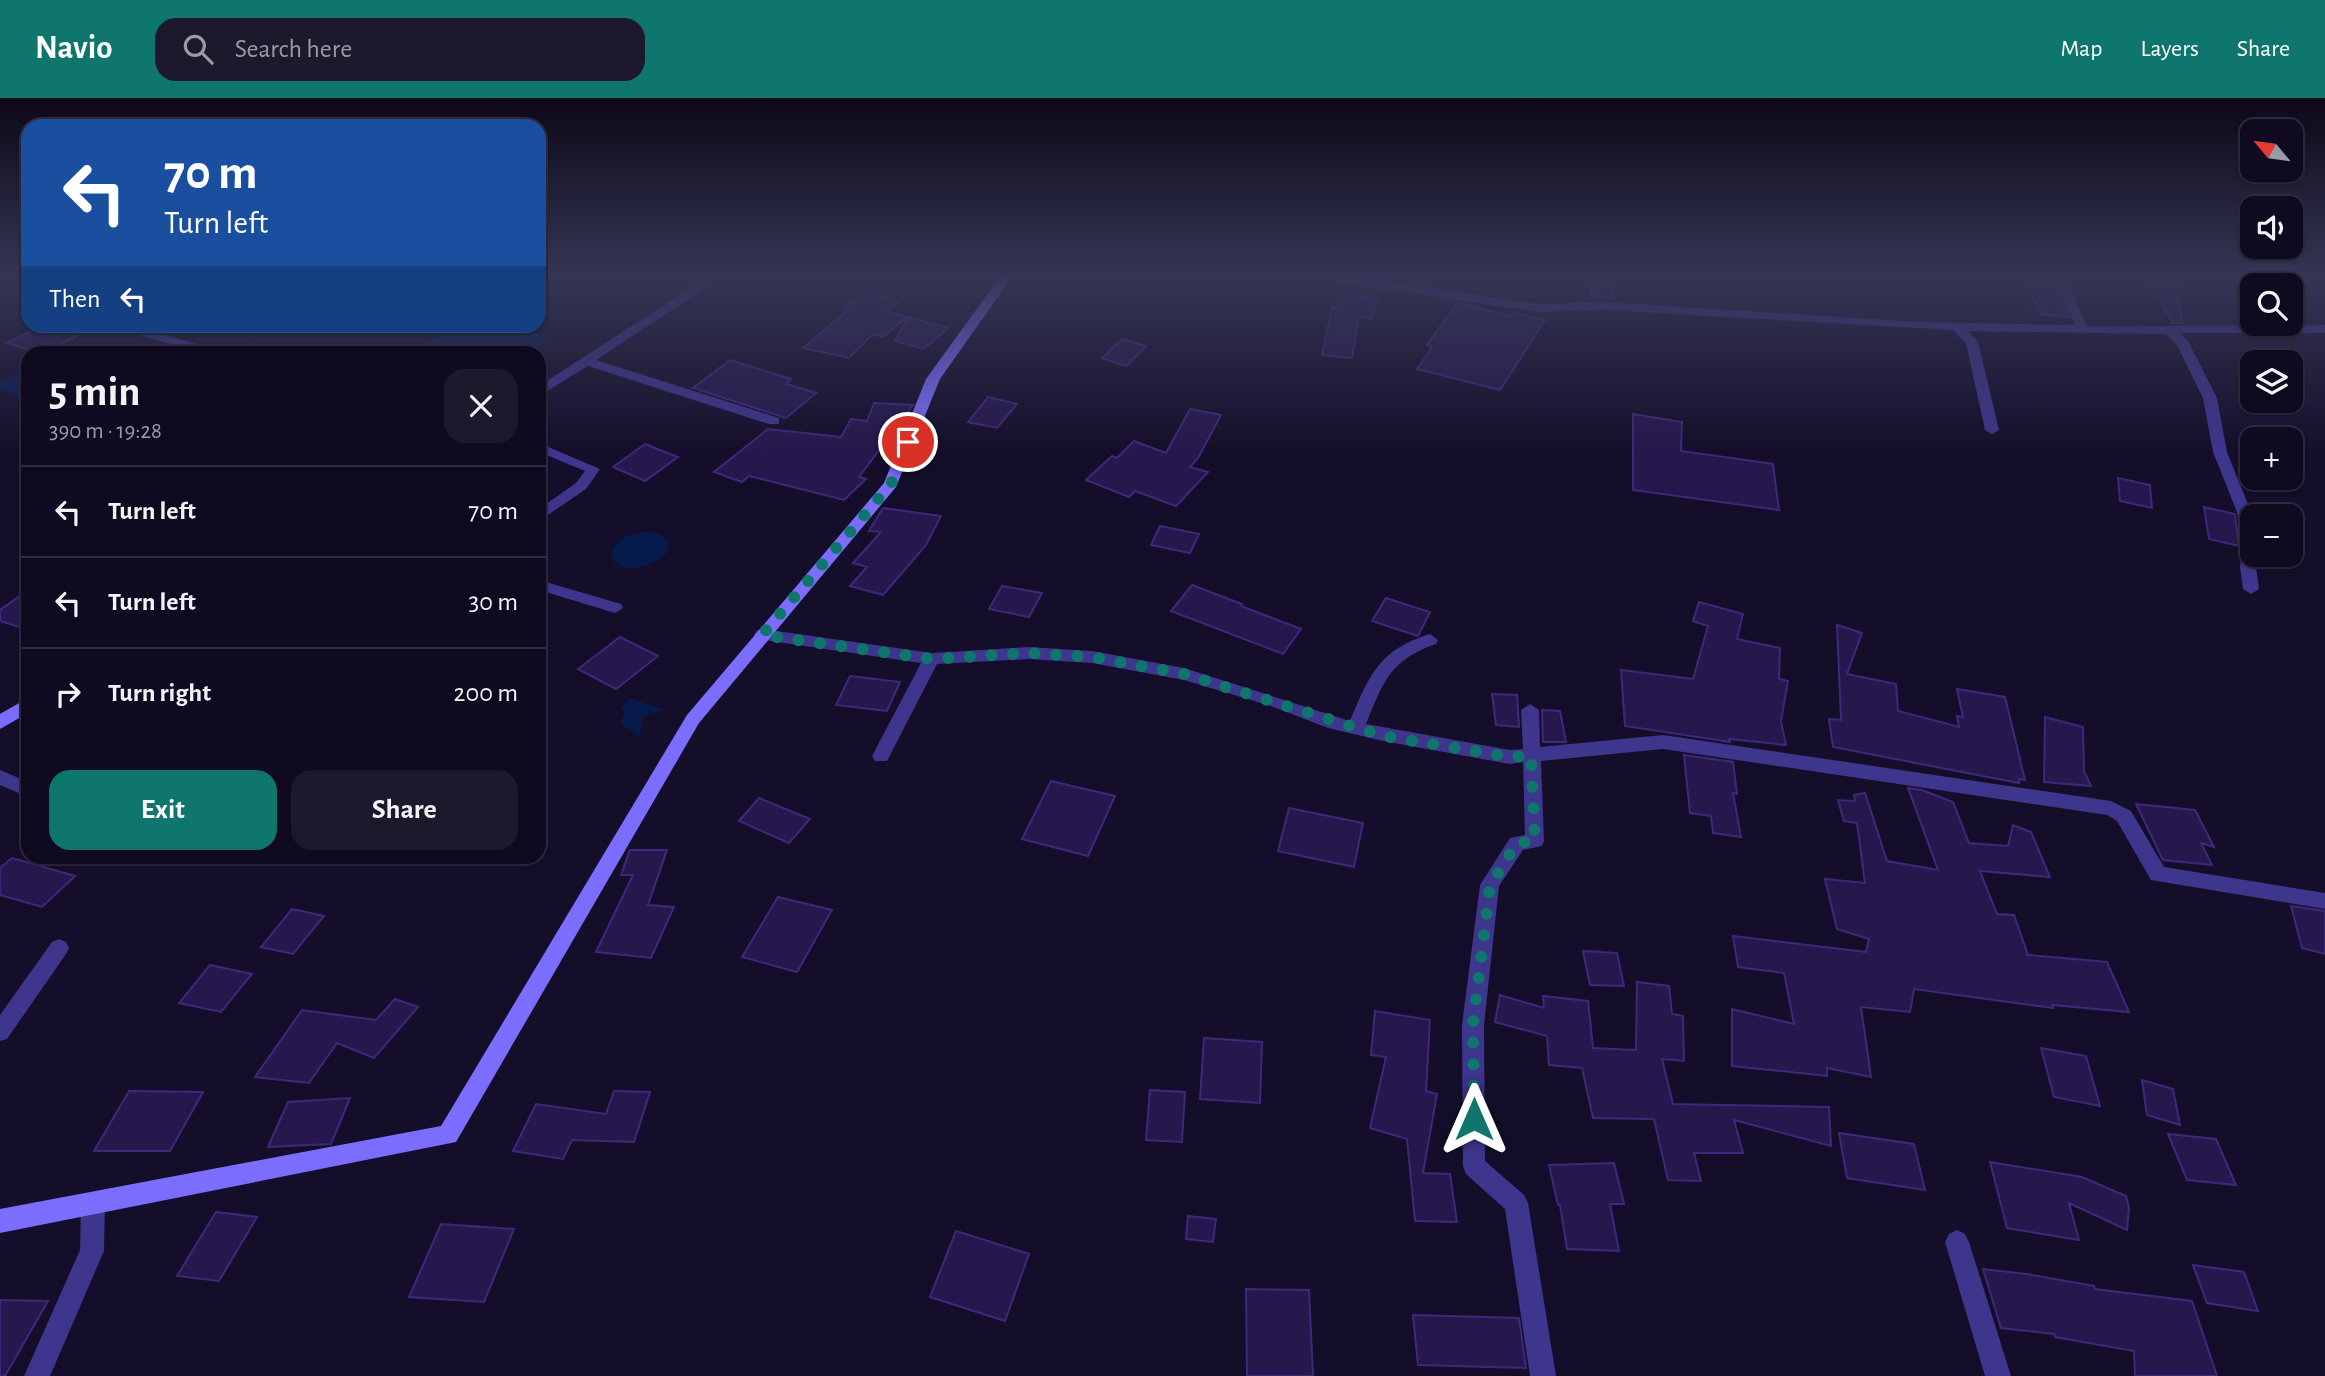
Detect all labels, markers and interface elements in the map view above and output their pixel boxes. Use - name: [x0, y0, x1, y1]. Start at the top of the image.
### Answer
- search box: [155, 18, 645, 81]
- icon: search: [179, 30, 217, 68]
- text: Navio: [35, 32, 113, 65]
- text: Search here: [235, 36, 352, 62]
- text: Map: [2060, 37, 2102, 61]
- text: Layers: [2140, 37, 2199, 61]
- text: Share: [2237, 37, 2290, 61]
- north arrow: [2240, 119, 2303, 182]
- map controls: [2240, 119, 2303, 567]
- icon: left: [49, 147, 140, 238]
- text: 70 m: [164, 149, 258, 198]
- button: sound: [2240, 196, 2303, 259]
- text: Turn left: [164, 207, 268, 239]
- button: search: [2240, 273, 2303, 336]
- icon: left: [114, 280, 152, 318]
- text: Then: [49, 286, 100, 312]
- button: layers: [2240, 350, 2303, 413]
- button: close: [444, 369, 518, 443]
- text: 5 min: [49, 371, 141, 413]
- pin: [878, 412, 938, 472]
- text: 390 m · 19:28: [49, 420, 162, 443]
- icon: arrive: [889, 423, 927, 461]
- button: +: [2240, 427, 2303, 490]
- icon: left: [49, 493, 87, 531]
- text: Turn left: [108, 498, 196, 524]
- text: 70 m: [468, 498, 518, 524]
- button: −: [2240, 504, 2303, 567]
- icon: left: [49, 584, 87, 622]
- text: Turn left: [108, 589, 196, 615]
- text: 30 m: [468, 589, 518, 615]
- icon: right: [49, 675, 87, 713]
- text: Turn right: [108, 680, 211, 706]
- text: 200 m: [454, 680, 518, 706]
- button: Exit: [49, 770, 277, 850]
- button: Share: [291, 770, 518, 850]
- position arrow: [1437, 1082, 1511, 1156]

